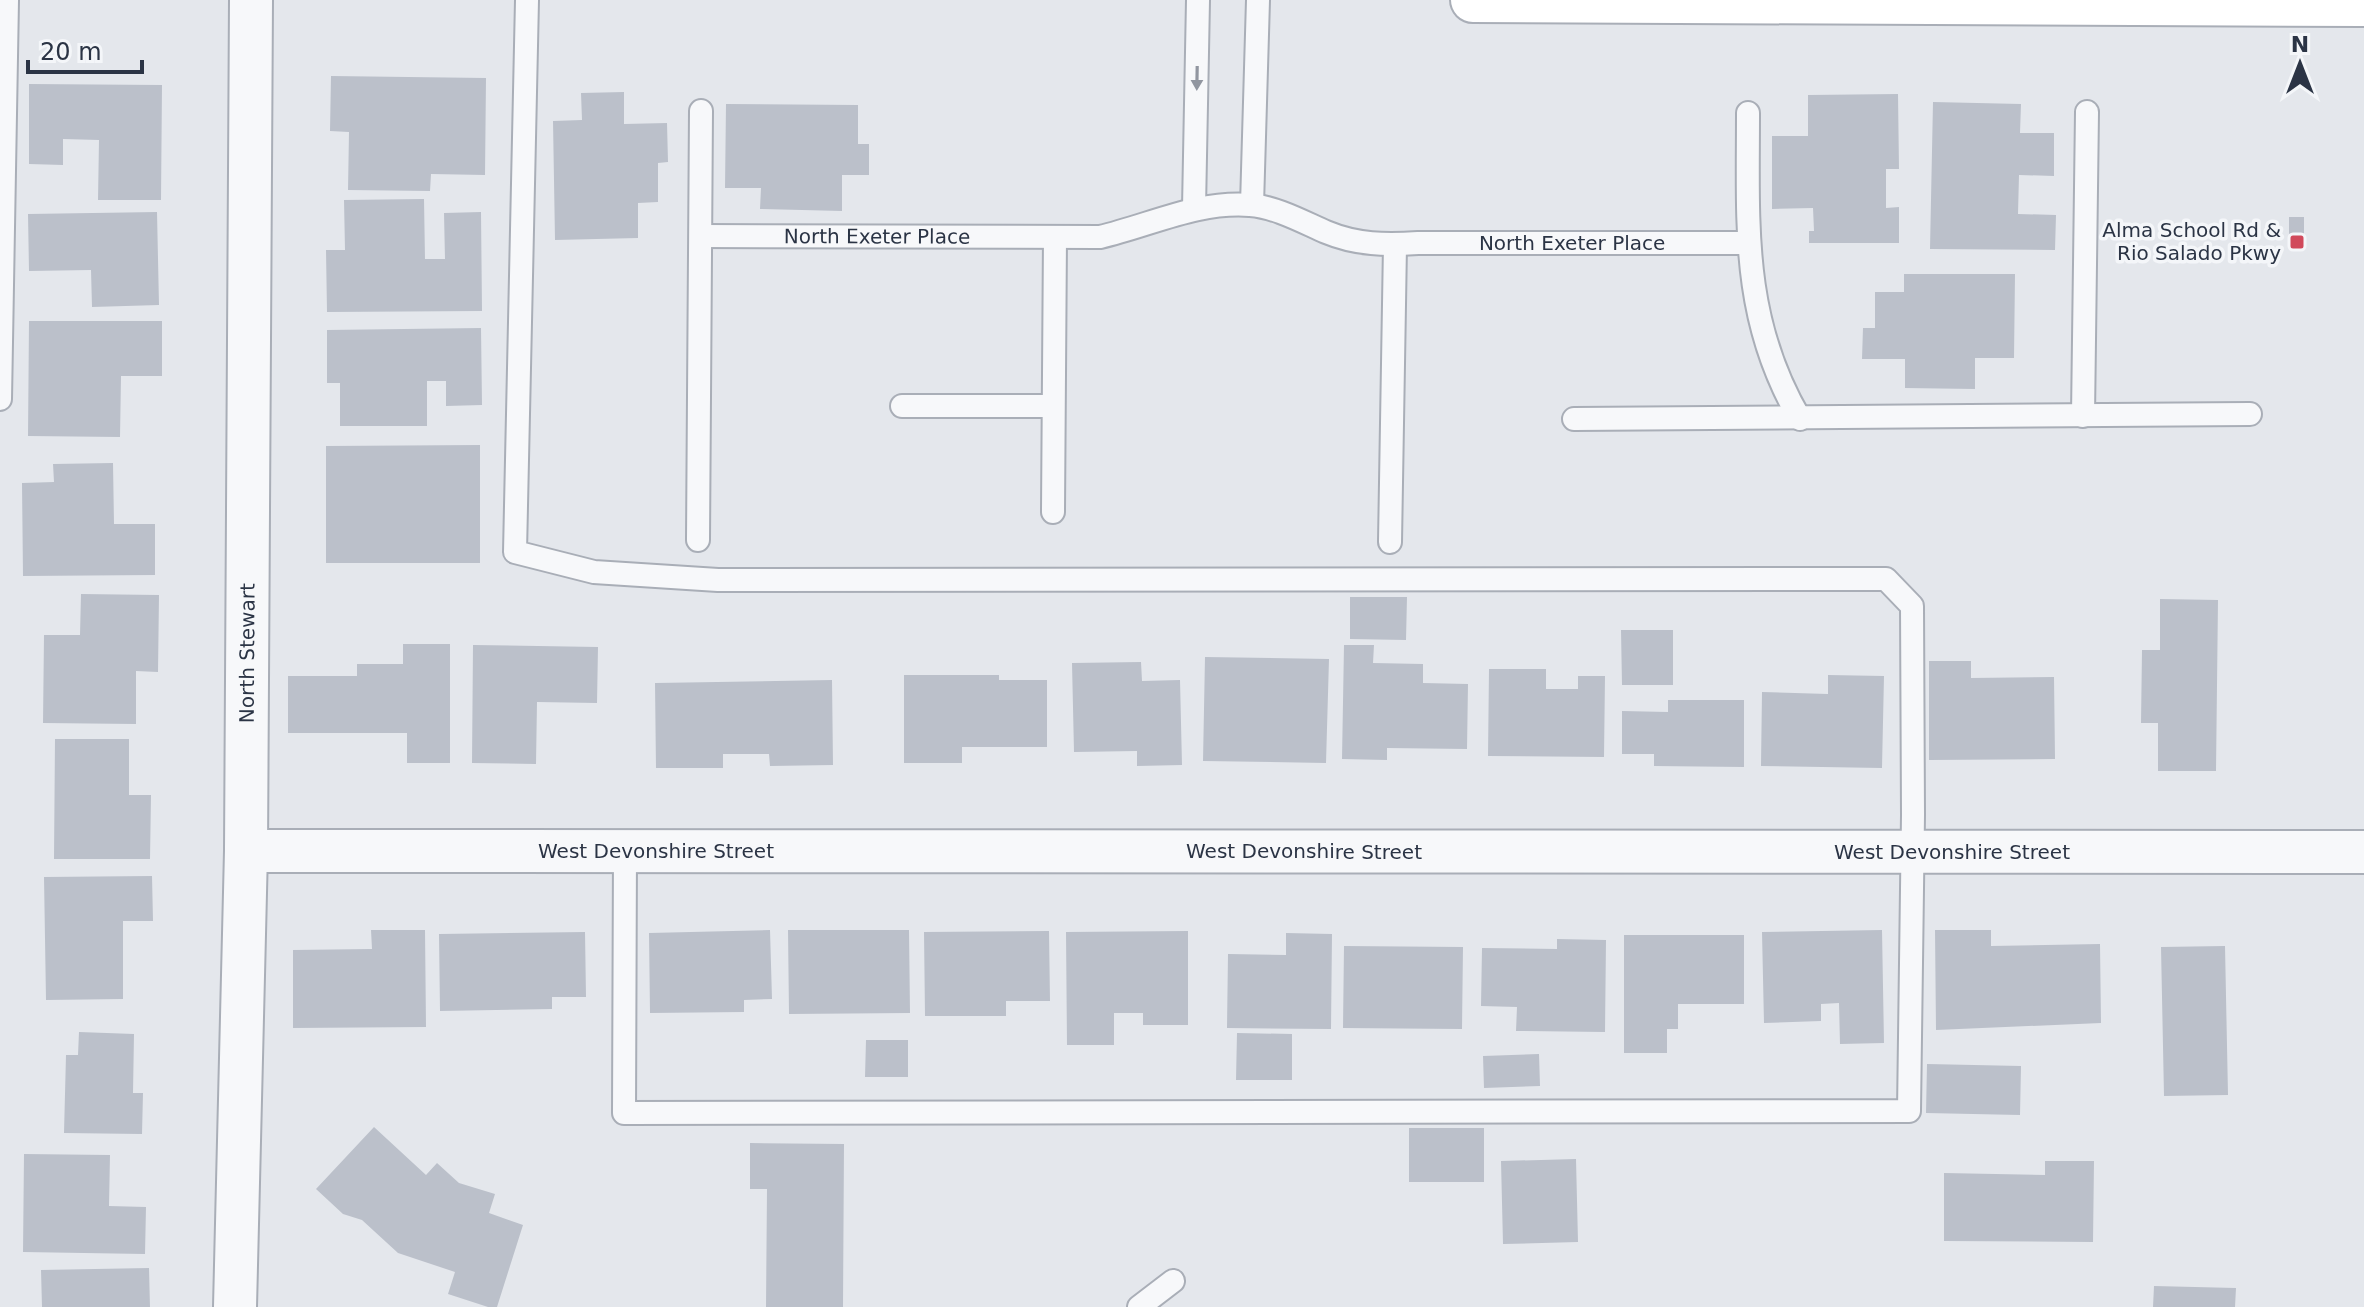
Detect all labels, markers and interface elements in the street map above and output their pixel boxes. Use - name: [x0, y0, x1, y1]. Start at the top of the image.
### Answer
- scale bar: [28, 24, 142, 74]
- north arrow: [2260, 24, 2340, 104]
- text: N: [2291, 32, 2309, 57]
- text: 20 m: [40, 38, 102, 66]
- one-way arrow: [1190, 66, 1203, 91]
- place label: Alma School Rd & Rio Salado Pkwy: [2102, 218, 2281, 265]
- street label: North Exeter Place: [784, 224, 970, 249]
- street label: North Exeter Place: [1479, 231, 1665, 255]
- marker: Alma School Rd & Rio Salado Pkwy: [2288, 233, 2306, 251]
- street label: North Stewart: [235, 583, 260, 723]
- street label: West Devonshire Street: [538, 839, 774, 863]
- street label: West Devonshire Street: [1186, 839, 1422, 864]
- street label: West Devonshire Street: [1834, 840, 2070, 864]

